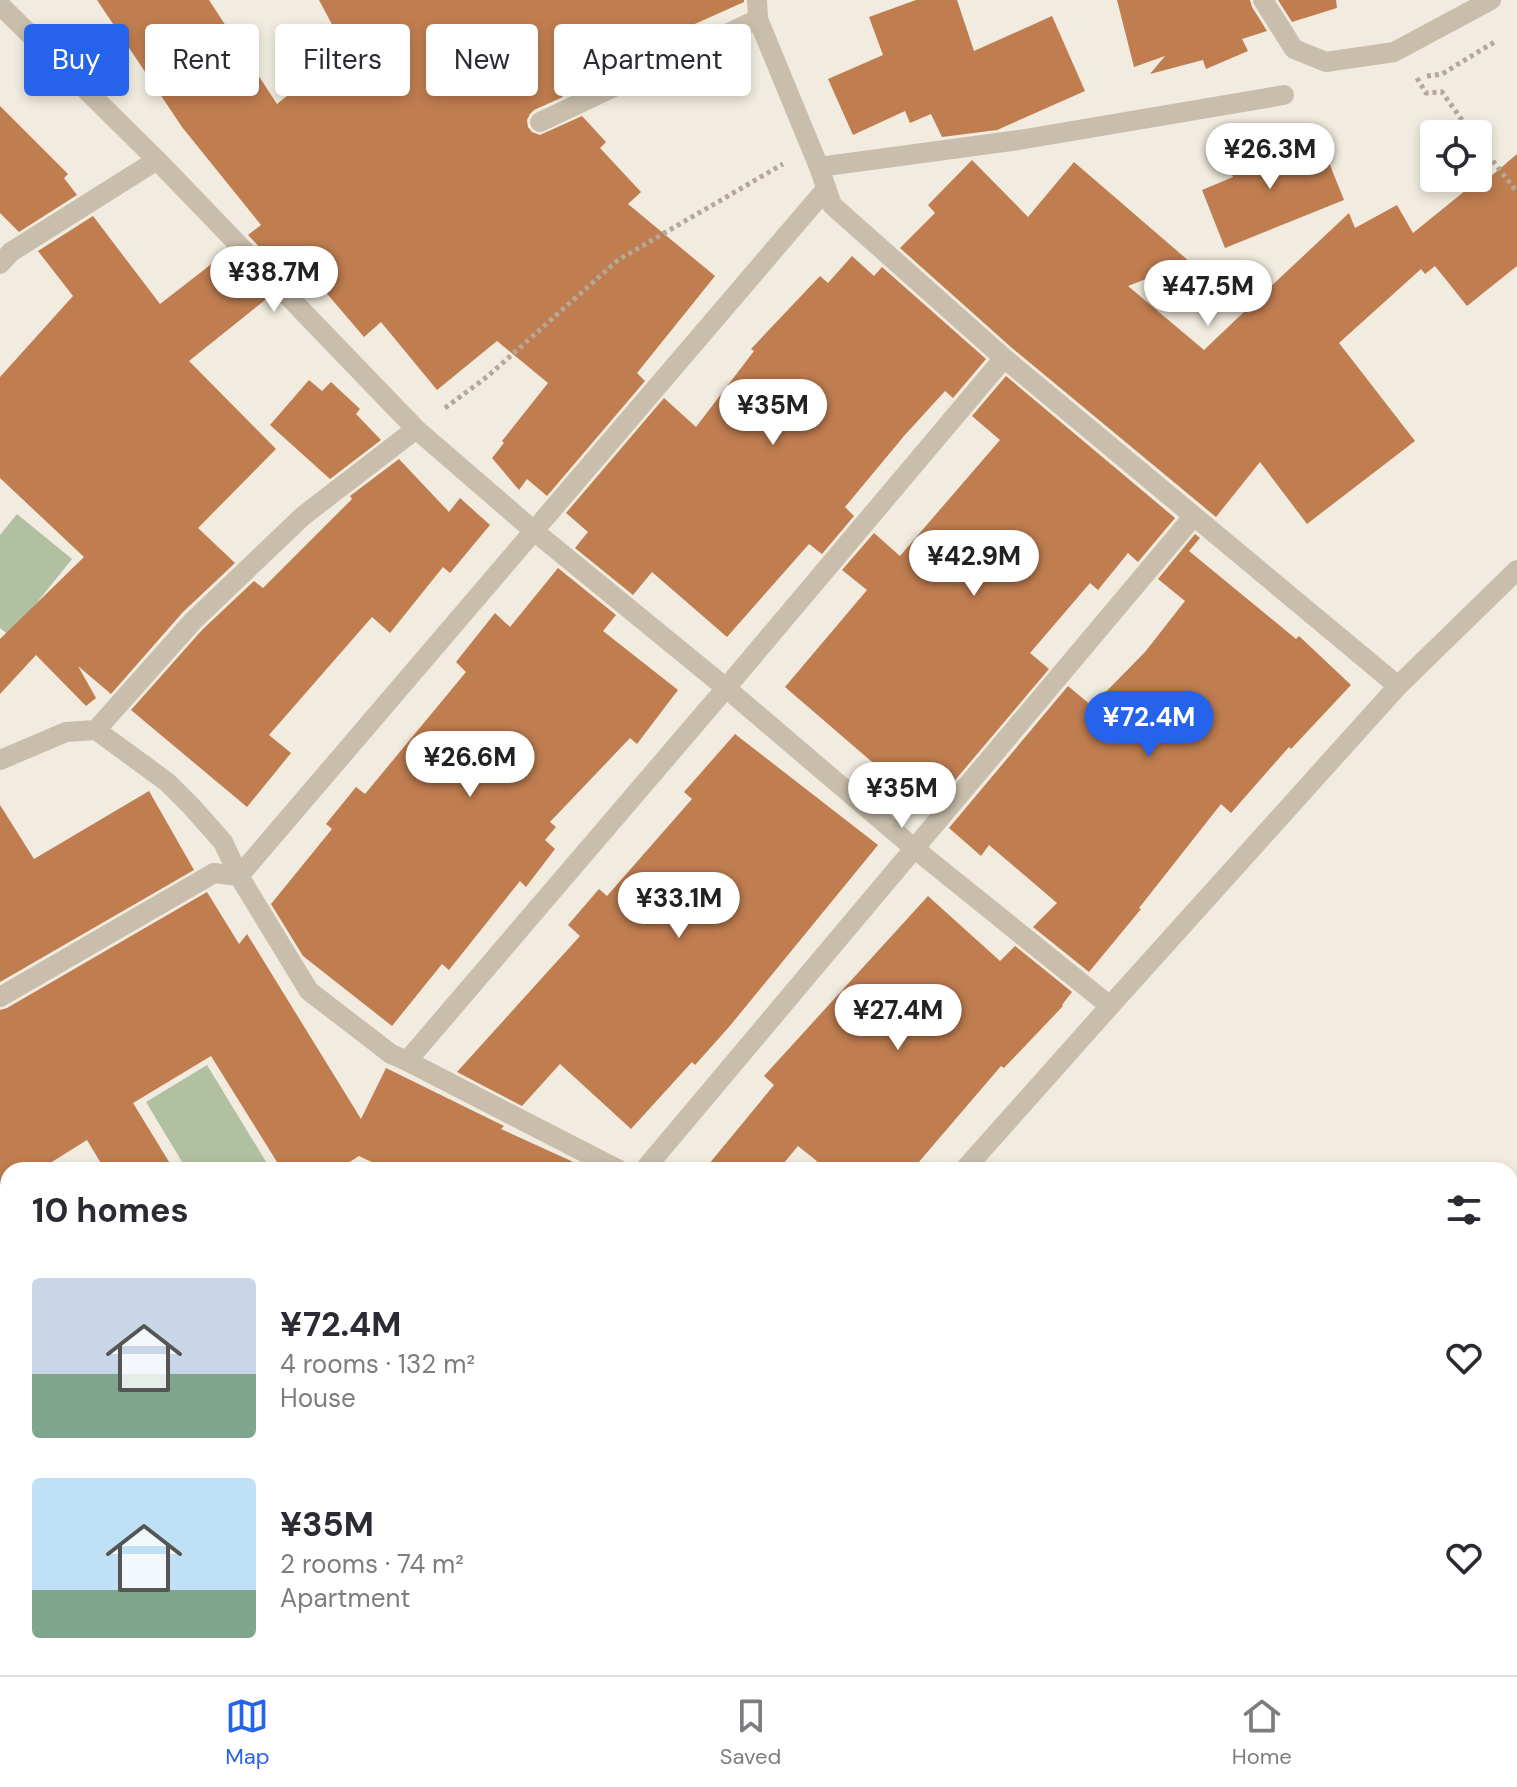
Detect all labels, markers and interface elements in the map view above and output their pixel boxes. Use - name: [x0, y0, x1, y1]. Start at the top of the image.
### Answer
- chip: Buy: [24, 24, 129, 96]
- chip: Rent: [145, 24, 259, 96]
- chip: Filters: [275, 24, 410, 96]
- chip: New: [426, 24, 538, 96]
- chip: Apartment: [554, 24, 751, 96]
- map controls: [1420, 120, 1492, 192]
- button: locate: [1420, 120, 1492, 192]
- pin: ¥26.3M: [1205, 123, 1335, 191]
- text: ¥26.3M: [1224, 132, 1316, 166]
- pin: ¥38.7M: [209, 246, 339, 314]
- text: ¥38.7M: [228, 255, 320, 289]
- pin: ¥47.5M: [1143, 260, 1273, 328]
- text: ¥47.5M: [1162, 269, 1254, 303]
- pin: ¥35M: [726, 379, 820, 447]
- text: ¥35M: [737, 388, 809, 422]
- pin: ¥42.9M: [909, 530, 1039, 598]
- text: ¥42.9M: [927, 539, 1021, 573]
- pin: ¥72.4M: [1084, 691, 1214, 759]
- text: ¥72.4M: [1103, 700, 1195, 734]
- pin: ¥26.6M: [405, 731, 535, 799]
- text: ¥26.6M: [424, 740, 516, 774]
- pin: ¥35M: [855, 762, 949, 830]
- text: ¥35M: [866, 771, 938, 805]
- pin: ¥33.1M: [614, 872, 744, 940]
- text: ¥33.1M: [636, 881, 722, 915]
- pin: ¥27.4M: [833, 984, 963, 1052]
- text: ¥27.4M: [853, 993, 943, 1027]
- text: 10 homes: [32, 1188, 189, 1233]
- icon: filters: [1442, 1188, 1486, 1232]
- text: ¥72.4M: [280, 1302, 401, 1347]
- icon: home: [96, 1310, 192, 1406]
- icon: heart: [1442, 1336, 1486, 1380]
- text: 4 rooms · 132 m²: [280, 1347, 475, 1381]
- text: House: [280, 1381, 356, 1415]
- text: ¥35M: [280, 1502, 374, 1547]
- icon: home: [96, 1510, 192, 1606]
- icon: heart: [1442, 1536, 1486, 1580]
- text: 2 rooms · 74 m²: [280, 1547, 464, 1581]
- text: Apartment: [280, 1581, 411, 1615]
- tab: Map: [225, 1694, 269, 1771]
- tab: Saved: [720, 1694, 781, 1771]
- tab: Home: [1232, 1694, 1292, 1771]

